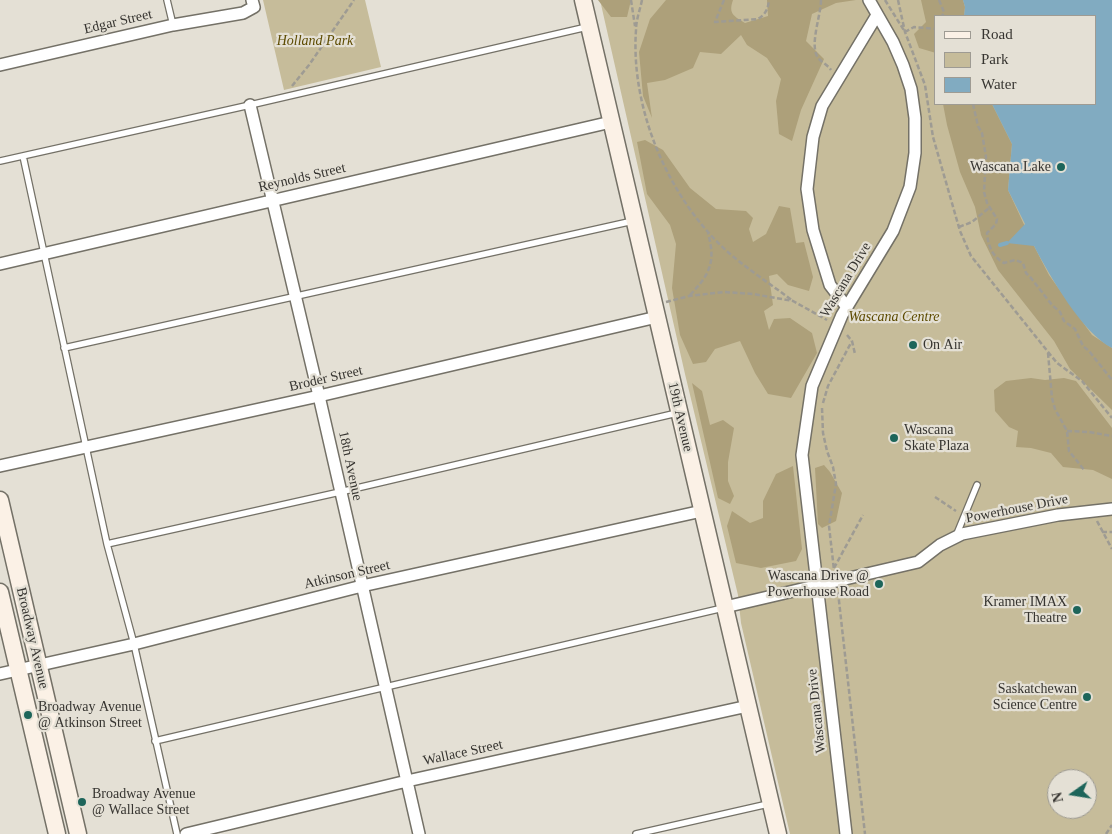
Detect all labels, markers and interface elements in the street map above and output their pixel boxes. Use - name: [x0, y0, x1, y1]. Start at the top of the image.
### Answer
- street label: Edgar Street: [82, 6, 154, 38]
- legend: [934, 15, 1097, 105]
- text: Road: [981, 26, 1013, 42]
- park label: Holland Park: [277, 33, 353, 49]
- text: Park: [981, 51, 1009, 67]
- text: Water: [981, 76, 1016, 92]
- place label: Wascana Lake: [970, 159, 1051, 175]
- street label: Reynolds Street: [257, 160, 347, 196]
- marker: Wascana Lake: [1055, 161, 1067, 173]
- street label: Wascana Drive: [817, 239, 875, 321]
- park label: Wascana Centre: [848, 309, 940, 325]
- place label: On Air: [923, 337, 962, 353]
- marker: On Air: [907, 339, 919, 351]
- street label: Broder Street: [288, 362, 364, 396]
- street label: 19th Avenue: [664, 381, 696, 453]
- place label: Wascana Skate Plaza: [904, 422, 969, 454]
- street label: 18th Avenue: [334, 430, 366, 502]
- marker: Wascana Skate Plaza: [888, 432, 900, 444]
- street label: Powerhouse Drive: [964, 491, 1070, 527]
- street label: Atkinson Street: [302, 557, 392, 593]
- place label: Wascana Drive @ Powerhouse Road: [768, 568, 869, 600]
- marker: Wascana Drive @ Powerhouse Road: [873, 578, 885, 590]
- street label: Broadway Avenue: [12, 586, 52, 690]
- place label: Kramer IMAX Theatre: [983, 594, 1067, 626]
- marker: Kramer IMAX Theatre: [1071, 604, 1083, 616]
- street label: Wascana Drive: [804, 668, 830, 754]
- place label: Saskatchewan Science Centre: [993, 681, 1077, 714]
- marker: Saskatchewan Science Centre: [1081, 691, 1093, 703]
- place label: Broadway Avenue @ Atkinson Street: [38, 699, 142, 732]
- marker: Broadway Avenue @ Atkinson Street: [22, 709, 34, 721]
- street label: Wallace Street: [422, 736, 504, 770]
- north arrow: [1047, 769, 1097, 819]
- place label: Broadway Avenue @ Wallace Street: [92, 786, 196, 819]
- text: N: [1049, 791, 1066, 804]
- marker: Broadway Avenue @ Wallace Street: [76, 796, 88, 808]

